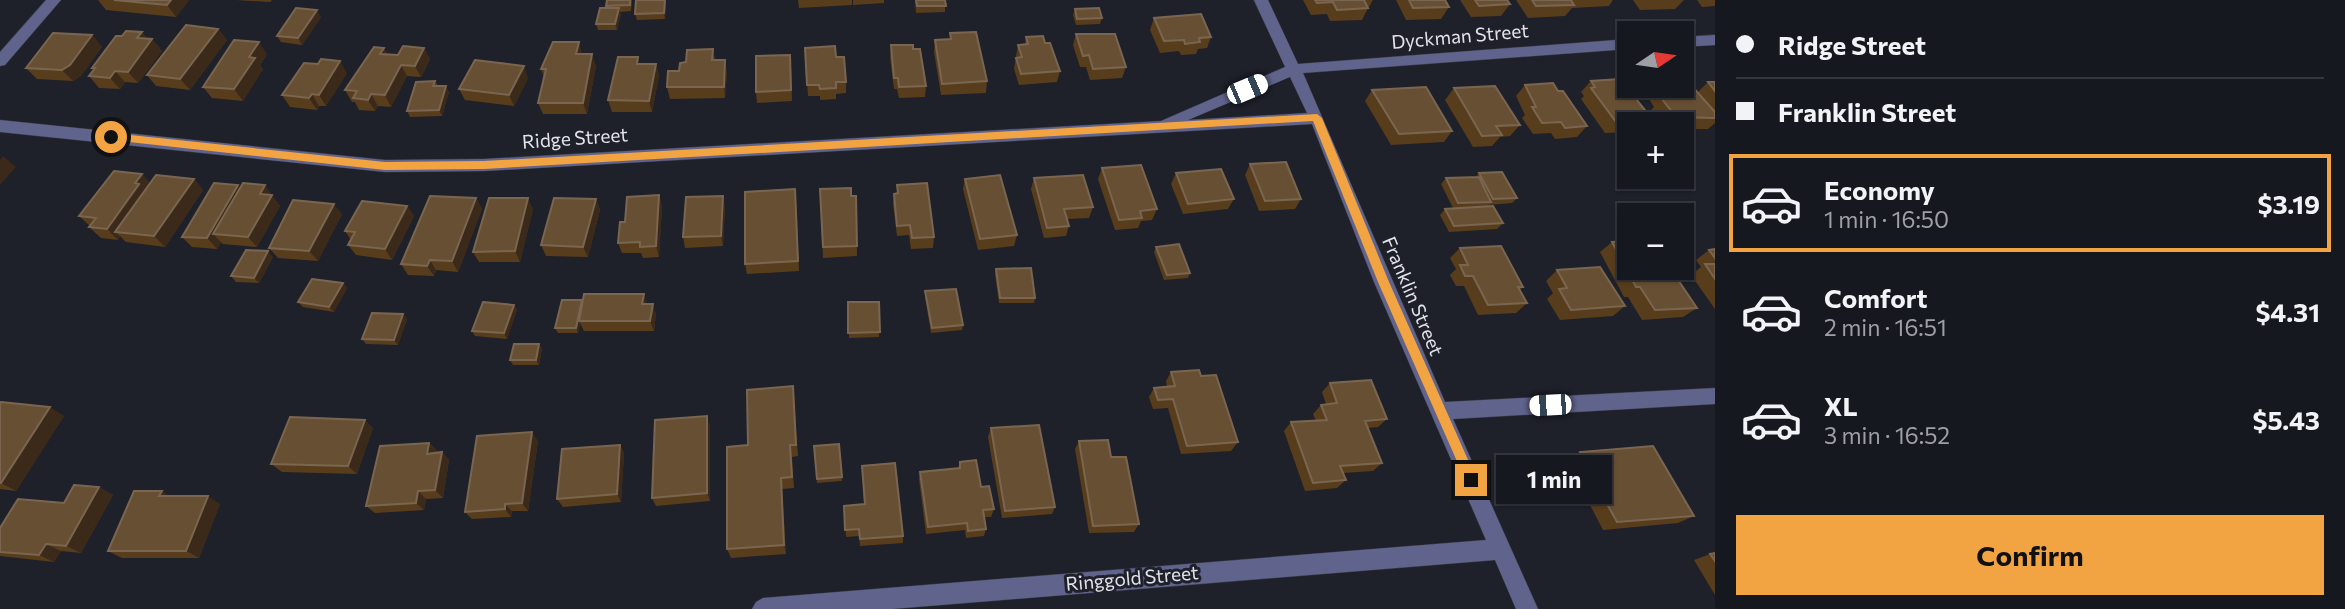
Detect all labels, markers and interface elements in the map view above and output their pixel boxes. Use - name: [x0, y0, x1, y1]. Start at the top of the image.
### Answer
- street label: Dyckman Street: [1390, 18, 1530, 53]
- north arrow: [1617, 21, 1694, 98]
- map controls: [1617, 21, 1694, 280]
- text: Ridge Street: [1778, 29, 1926, 60]
- car: [1224, 71, 1271, 107]
- text: Franklin Street: [1778, 96, 1956, 127]
- button: +: [1617, 112, 1694, 189]
- route start: [95, 121, 127, 153]
- street label: Ridge Street: [521, 122, 629, 153]
- icon: car: [1740, 172, 1803, 235]
- text: Economy: [1824, 174, 1935, 205]
- text: $3.19: [2258, 188, 2320, 219]
- button: −: [1617, 203, 1694, 280]
- text: 1 min · 16:50: [1824, 205, 1949, 233]
- street label: Franklin Street: [1378, 233, 1449, 359]
- icon: car: [1740, 280, 1803, 343]
- text: Comfort: [1824, 282, 1927, 313]
- text: $4.31: [2255, 296, 2320, 327]
- text: 2 min · 16:51: [1824, 313, 1947, 341]
- icon: car: [1740, 388, 1803, 451]
- text: XL: [1824, 390, 1858, 421]
- car: [1529, 393, 1572, 417]
- text: $5.43: [2252, 404, 2320, 435]
- text: 3 min · 16:52: [1824, 421, 1950, 449]
- callout: 1 min: [1496, 456, 1611, 504]
- route end: [1455, 464, 1487, 496]
- text: 1 min: [1527, 465, 1581, 493]
- button: Confirm: [1736, 515, 2324, 595]
- street label: Ringgold Street: [1065, 560, 1200, 595]

